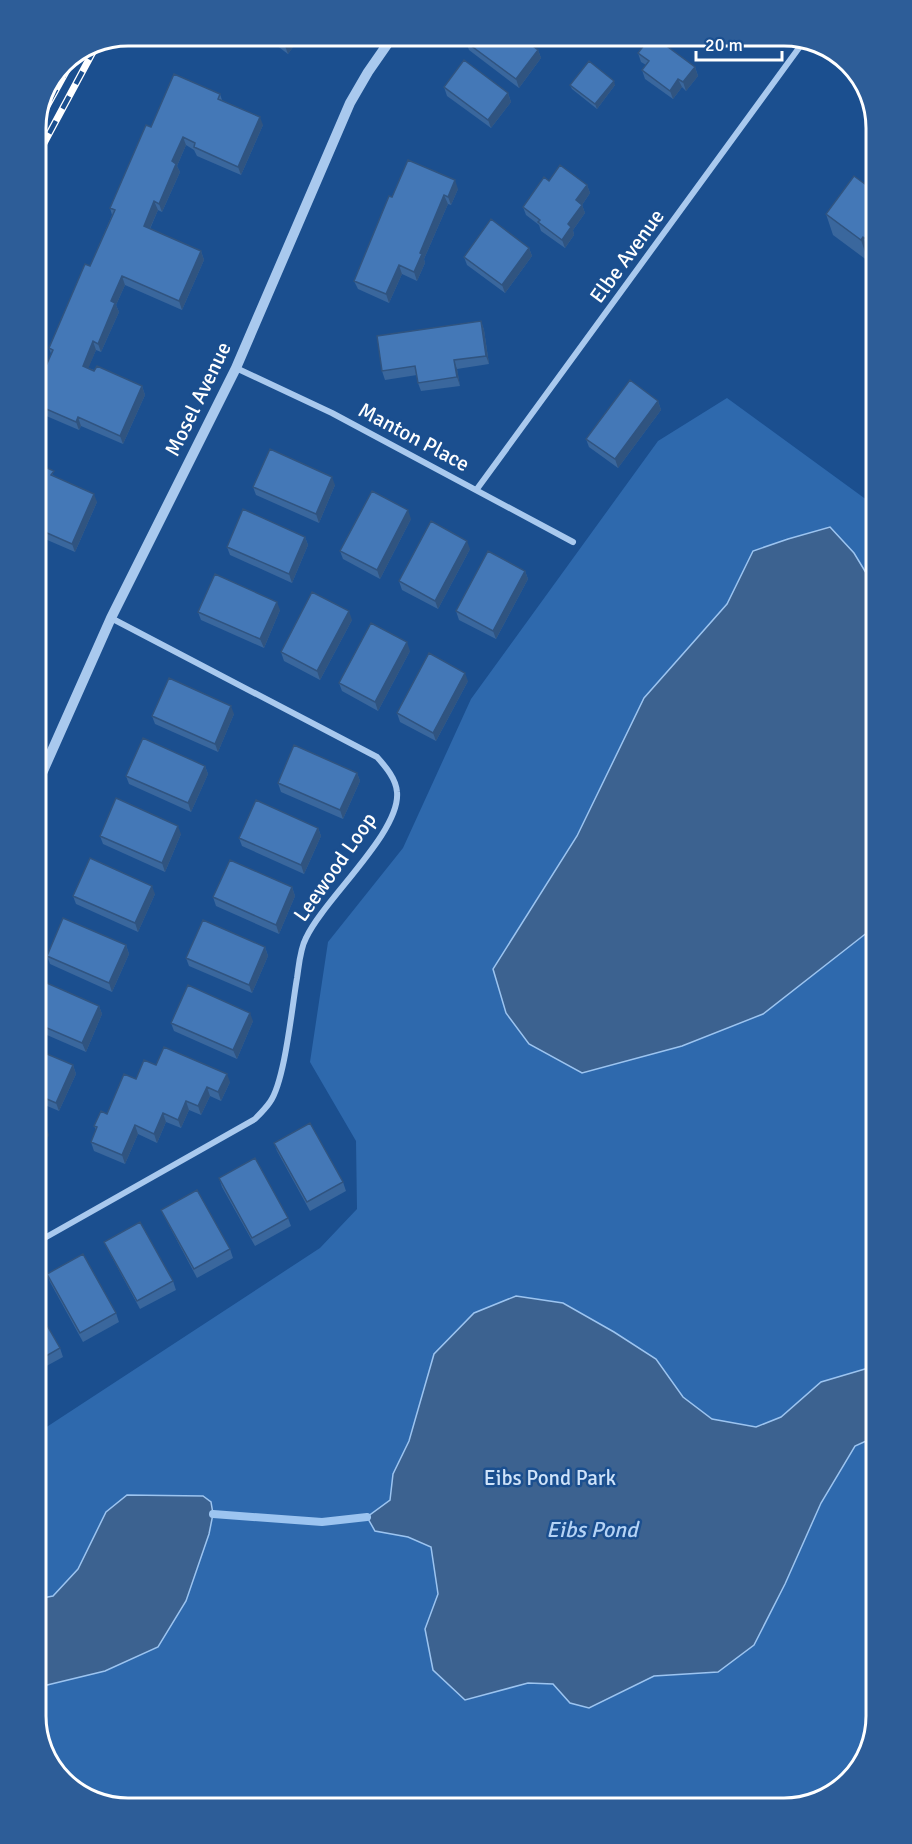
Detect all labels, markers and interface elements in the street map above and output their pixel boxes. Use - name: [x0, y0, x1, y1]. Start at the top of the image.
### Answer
- scale bar: [696, 24, 782, 62]
- text: 20 m: [705, 34, 743, 56]
- street label: Elbe Avenue: [584, 204, 670, 308]
- street label: Mosel Avenue: [159, 338, 237, 460]
- street label: Manton Place: [354, 397, 474, 477]
- street label: Leewood Loop: [288, 808, 382, 926]
- park label: Eibs Pond Park: [484, 1465, 617, 1491]
- water label: Eibs Pond: [546, 1516, 640, 1543]

